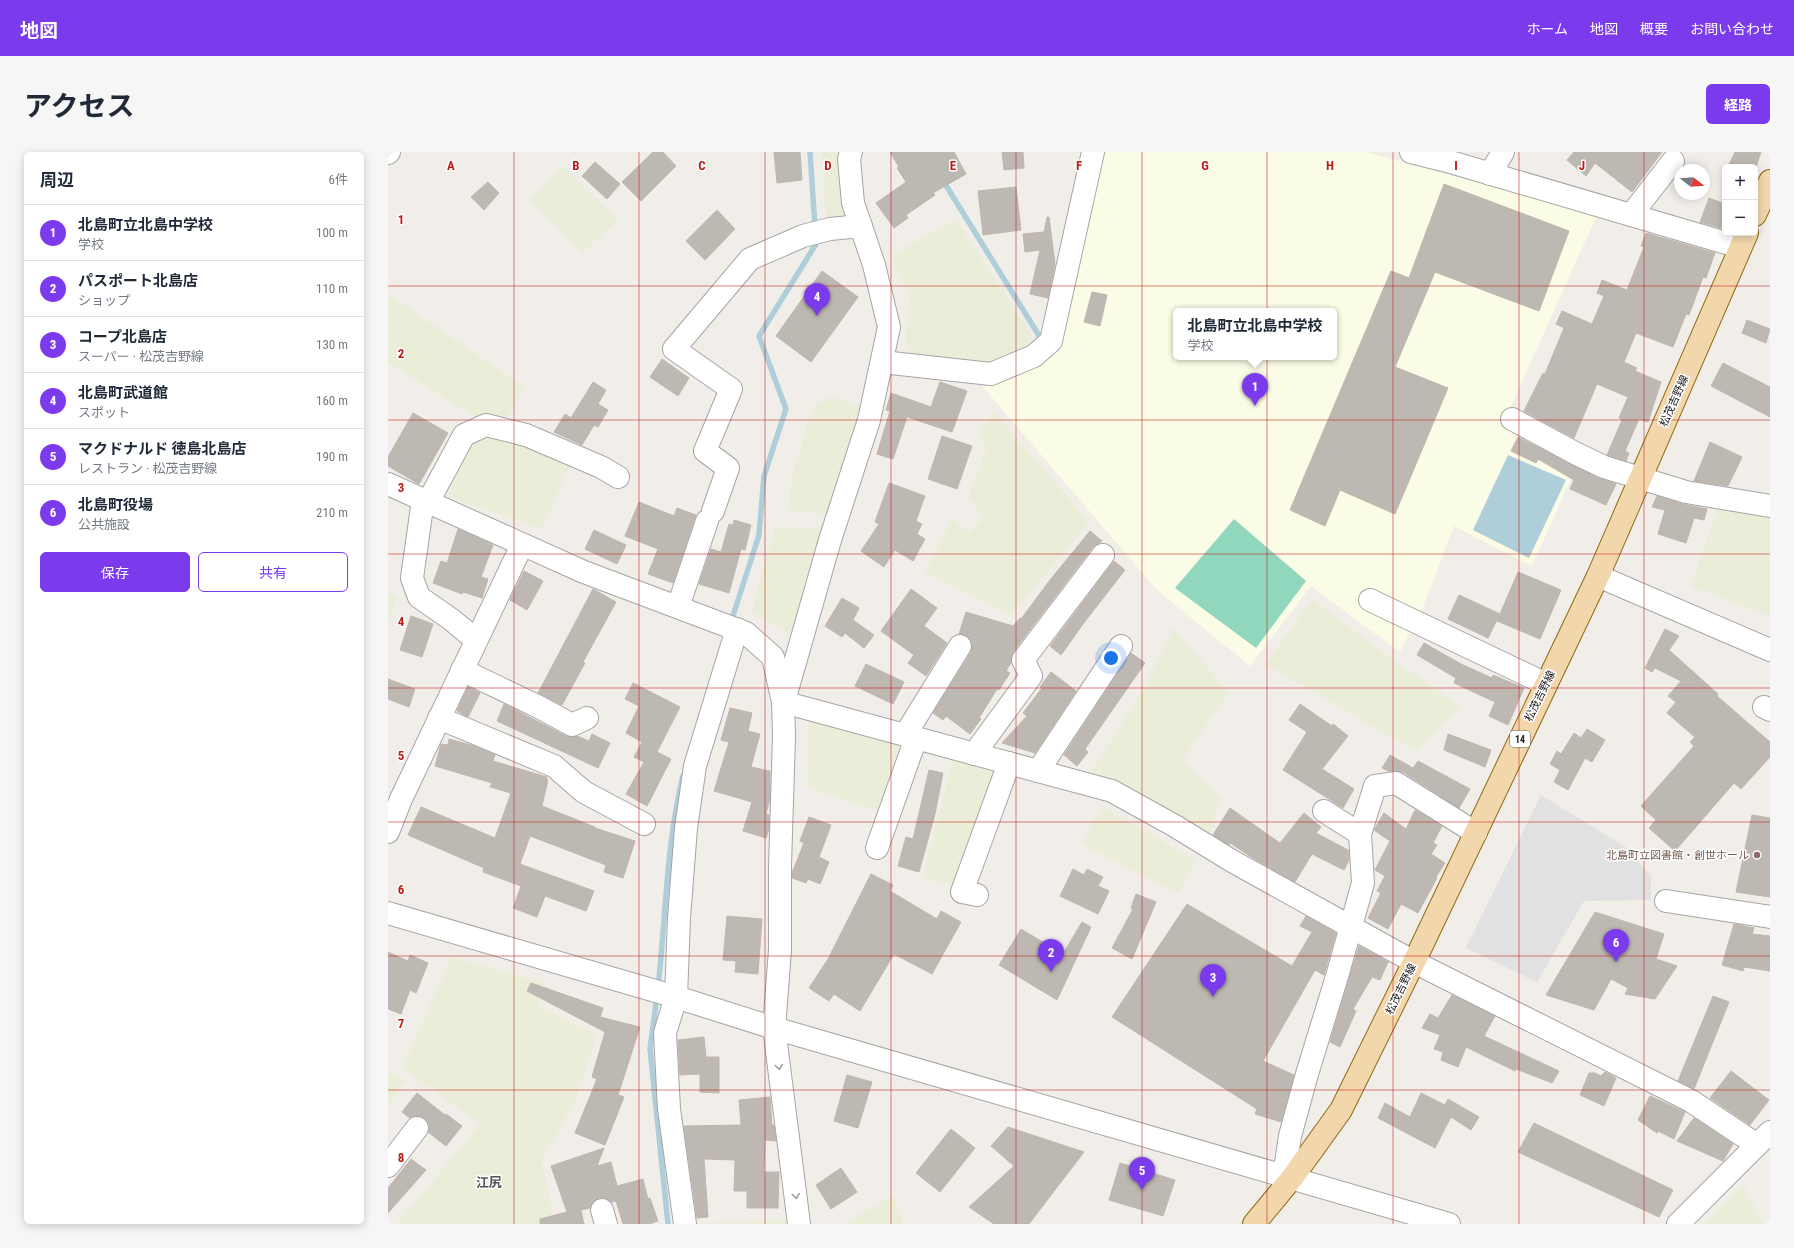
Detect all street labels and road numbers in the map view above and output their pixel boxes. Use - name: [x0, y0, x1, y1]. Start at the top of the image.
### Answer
- street label: 松茂吉野線: [1657, 373, 1691, 429]
- street label: 松茂吉野線: [1522, 668, 1558, 724]
- road number: 14: [1510, 731, 1530, 747]
- street label: 松茂吉野線: [1383, 961, 1419, 1017]

